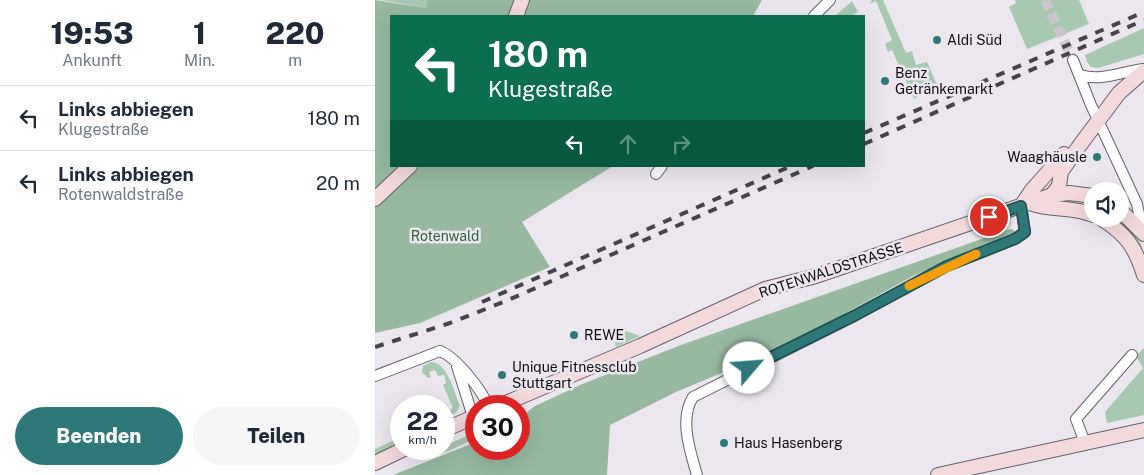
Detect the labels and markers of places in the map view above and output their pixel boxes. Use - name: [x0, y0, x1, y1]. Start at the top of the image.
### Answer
- place label: Aldi Süd: [947, 32, 1002, 48]
- marker: Aldi Süd: [931, 34, 943, 46]
- place label: Benz Getränkemarkt: [895, 65, 993, 97]
- marker: Benz Getränkemarkt: [879, 75, 891, 87]
- place label: Waaghäusle: [1007, 149, 1087, 165]
- marker: Waaghäusle: [1091, 151, 1103, 163]
- pin: [968, 196, 1010, 238]
- place label: REWE: [584, 327, 624, 343]
- marker: REWE: [568, 329, 580, 341]
- place label: Unique Fitnessclub Stuttgart: [512, 359, 637, 391]
- marker: Unique Fitnessclub Stuttgart: [496, 369, 508, 381]
- place label: Haus Hasenberg: [734, 435, 843, 451]
- marker: Haus Hasenberg: [718, 437, 730, 449]

